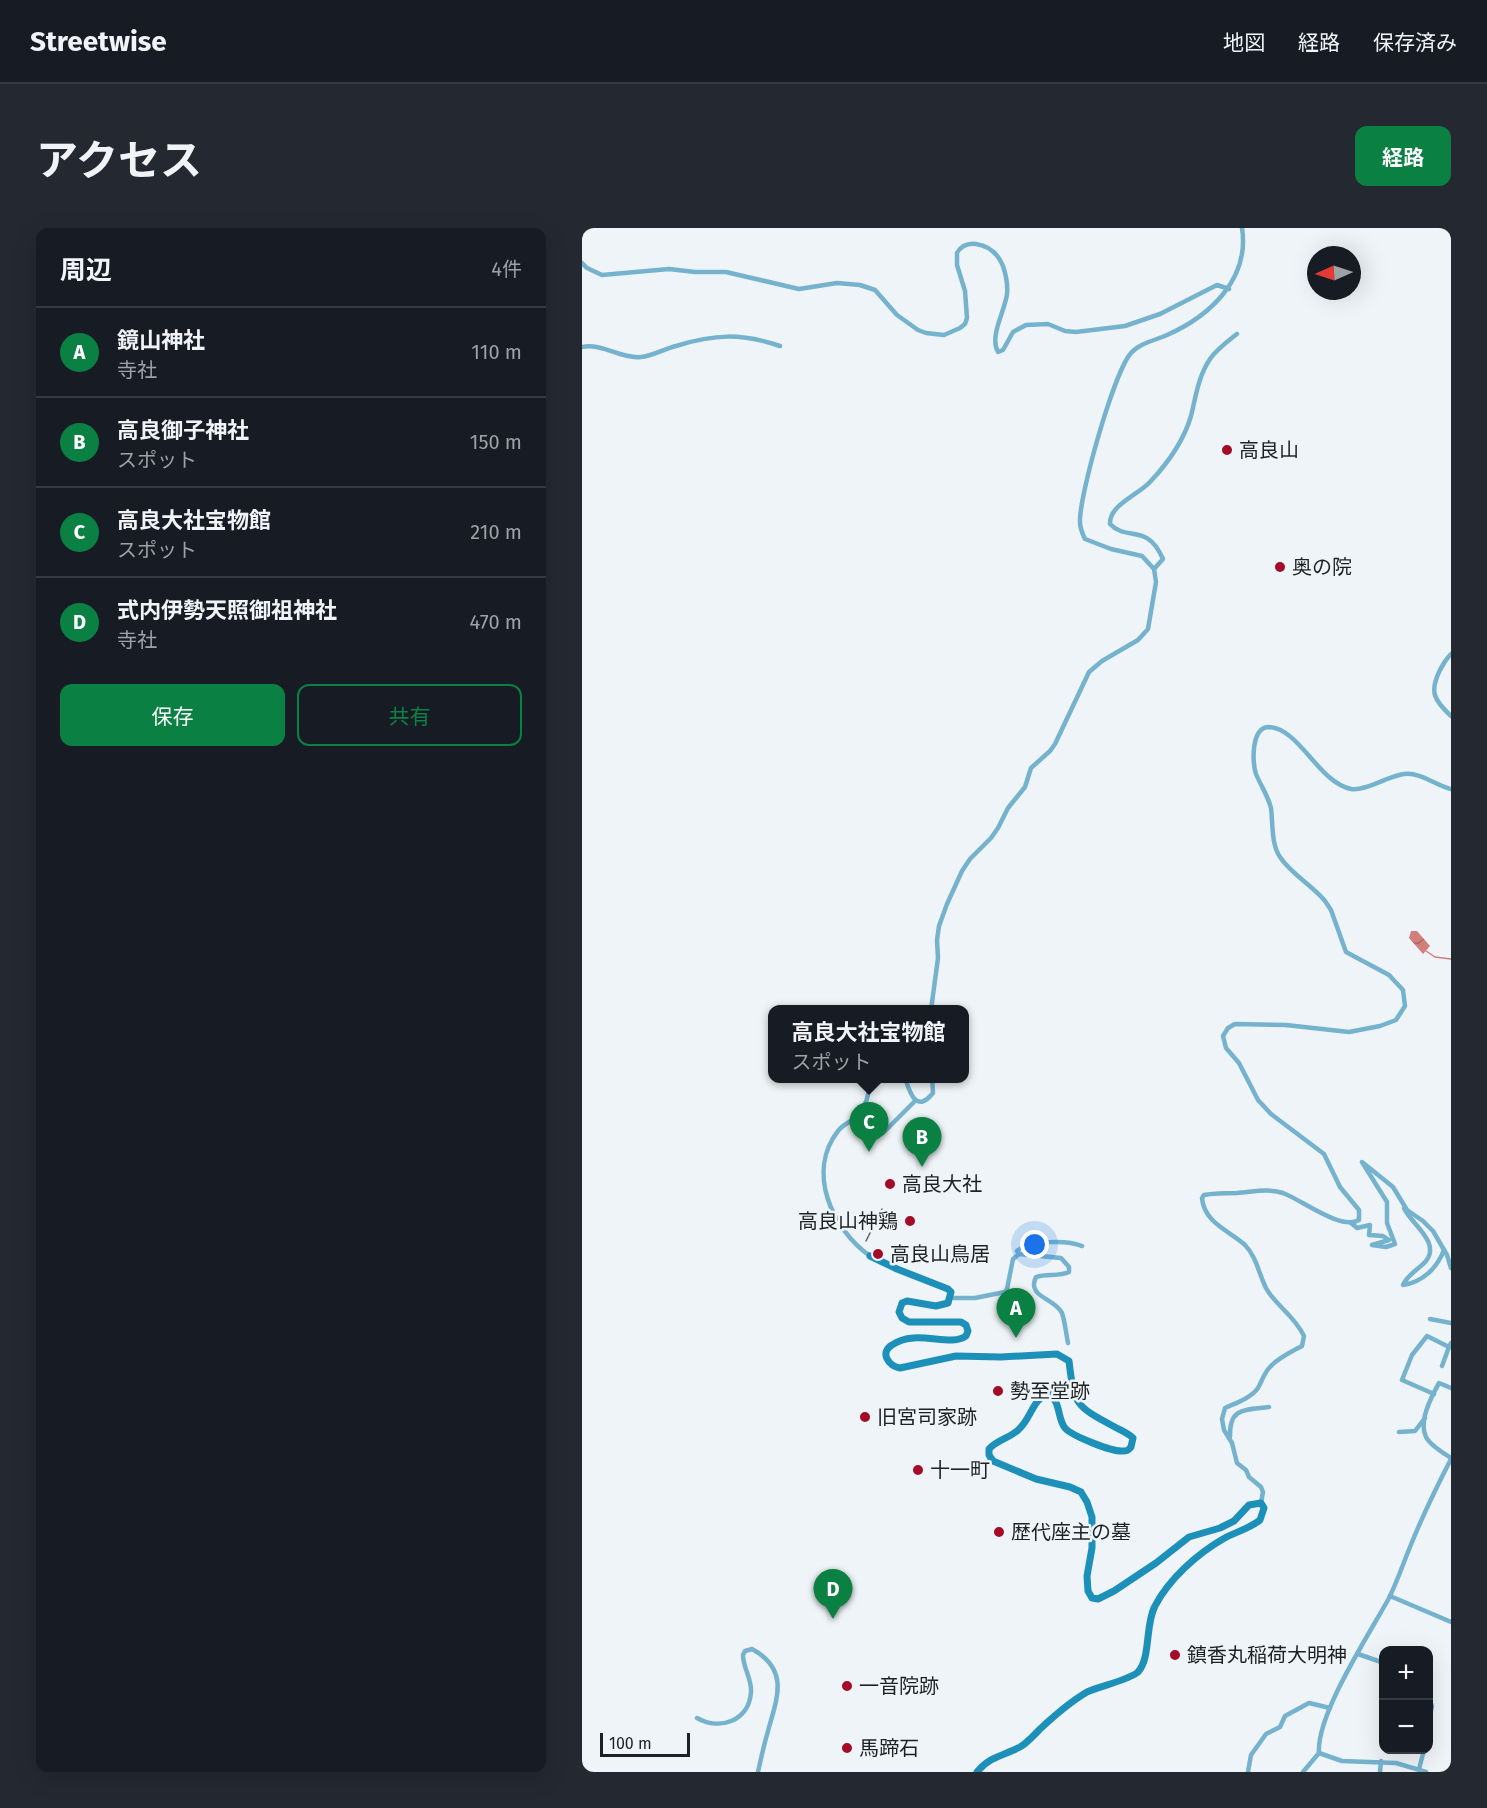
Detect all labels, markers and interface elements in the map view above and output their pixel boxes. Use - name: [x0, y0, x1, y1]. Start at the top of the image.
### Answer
- text: Streetwise: [30, 25, 167, 58]
- text: 地図: [1223, 30, 1265, 56]
- text: 経路: [1298, 30, 1340, 56]
- text: 保存済み: [1373, 30, 1457, 56]
- button: 経路: [1355, 126, 1451, 186]
- text: アクセス: [36, 136, 202, 186]
- north arrow: [1307, 246, 1361, 300]
- text: 周辺: [60, 255, 112, 286]
- text: 4件: [491, 257, 522, 281]
- text: 鏡山神社: [117, 327, 205, 354]
- text: A: [74, 340, 85, 364]
- text: 110 m: [471, 340, 522, 364]
- text: 寺社: [117, 358, 157, 382]
- text: 高良御子神社: [117, 417, 249, 444]
- text: B: [73, 430, 86, 454]
- text: 150 m: [470, 430, 522, 454]
- place label: 高良山: [1239, 438, 1299, 462]
- marker: 高良山: [1220, 443, 1234, 457]
- text: スポット: [117, 448, 197, 472]
- text: 高良大社宝物館: [117, 507, 271, 534]
- text: C: [74, 520, 85, 544]
- text: 210 m: [470, 520, 522, 544]
- text: スポット: [117, 538, 197, 562]
- place label: 奥の院: [1292, 555, 1352, 579]
- marker: 奥の院: [1273, 560, 1287, 574]
- text: 式内伊勢天照御祖神社: [117, 597, 337, 624]
- text: D: [73, 610, 86, 634]
- text: 470 m: [470, 610, 522, 634]
- text: 寺社: [117, 628, 157, 652]
- button: 保存: [60, 684, 285, 746]
- button: 共有: [297, 684, 522, 746]
- popup: [768, 1005, 969, 1083]
- text: 高良大社宝物館: [791, 1019, 946, 1046]
- text: スポット: [791, 1050, 871, 1074]
- pin: C: [850, 1102, 888, 1152]
- pin: B: [902, 1118, 942, 1167]
- place label: 高良大社: [902, 1172, 982, 1196]
- marker: 高良大社: [883, 1177, 897, 1191]
- place label: 高良山神鶏: [798, 1209, 898, 1233]
- marker: 高良山神鶏: [903, 1214, 917, 1228]
- your location: [1020, 1230, 1049, 1259]
- place label: 高良山鳥居: [890, 1242, 990, 1266]
- marker: 高良山鳥居: [871, 1247, 885, 1261]
- pin: A: [996, 1288, 1036, 1338]
- place label: 勢至堂跡: [1010, 1379, 1090, 1403]
- marker: 勢至堂跡: [991, 1384, 1005, 1398]
- place label: 旧宮司家跡: [877, 1405, 977, 1429]
- marker: 旧宮司家跡: [858, 1410, 872, 1424]
- place label: 十一町: [930, 1458, 990, 1482]
- marker: 十一町: [911, 1463, 925, 1477]
- place label: 歴代座主の墓: [1011, 1520, 1131, 1544]
- marker: 歴代座主の墓: [992, 1525, 1006, 1539]
- pin: D: [814, 1570, 852, 1619]
- place label: 鎮香丸稲荷大明神: [1187, 1643, 1347, 1667]
- map controls: [1379, 1646, 1433, 1754]
- button: +: [1379, 1646, 1433, 1700]
- marker: 鎮香丸稲荷大明神: [1168, 1648, 1182, 1662]
- place label: 一音院跡: [859, 1674, 939, 1698]
- marker: 一音院跡: [840, 1679, 854, 1693]
- button: −: [1379, 1700, 1433, 1754]
- scale bar: [600, 1730, 690, 1758]
- text: 100 m: [609, 1734, 652, 1753]
- place label: 馬蹄石: [859, 1736, 919, 1760]
- marker: 馬蹄石: [840, 1741, 854, 1755]

